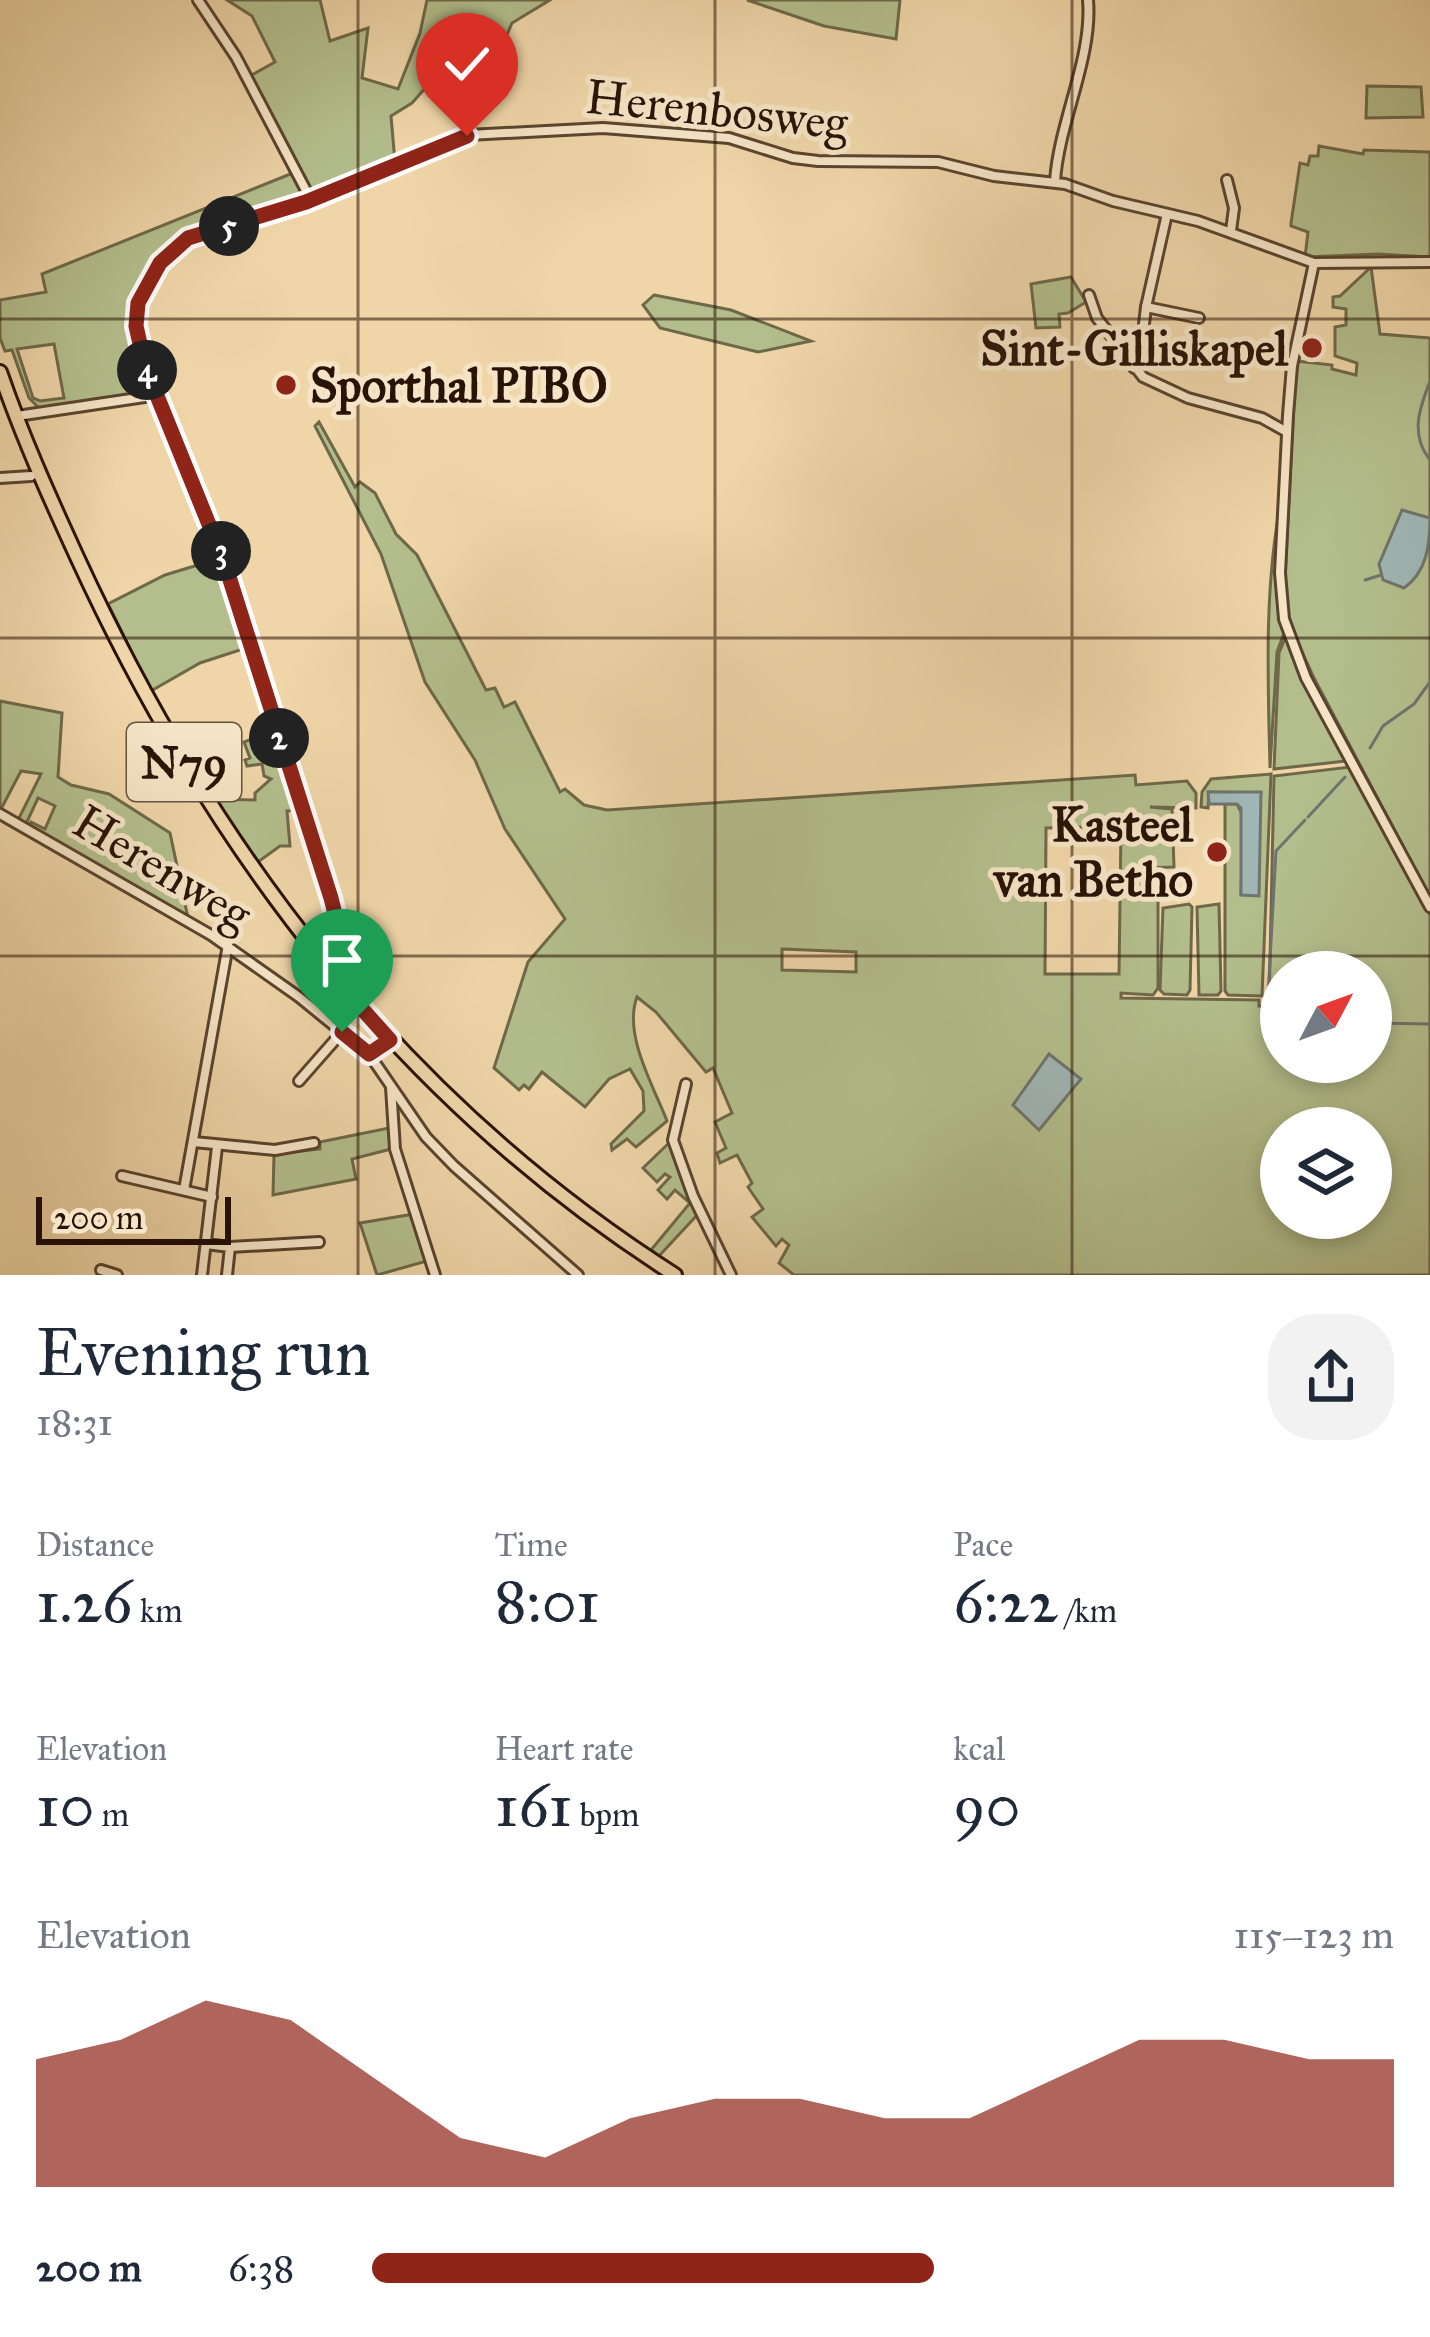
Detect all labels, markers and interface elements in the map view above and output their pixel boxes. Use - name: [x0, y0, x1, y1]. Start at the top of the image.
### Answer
- pin: [416, 13, 518, 136]
- icon: check: [434, 31, 500, 97]
- street label: Herenbosweg: [583, 66, 852, 153]
- pin: 5: [199, 196, 259, 256]
- text: 5: [221, 206, 237, 246]
- place label: Sint-Gilliskapel: [980, 319, 1289, 378]
- marker: Sint-Gilliskapel: [1299, 335, 1325, 361]
- pin: 4: [117, 340, 177, 400]
- text: 4: [138, 350, 156, 390]
- place label: Sporthal PIBO: [310, 356, 608, 415]
- marker: Sporthal PIBO: [273, 372, 299, 398]
- pin: 3: [191, 521, 251, 581]
- text: 3: [214, 531, 228, 571]
- pin: 2: [249, 708, 309, 768]
- text: 2: [271, 718, 287, 758]
- road number: N79: [127, 723, 241, 801]
- street label: Herenweg: [63, 791, 263, 944]
- place label: Kasteel van Betho: [992, 795, 1194, 909]
- marker: Kasteel van Betho: [1204, 839, 1230, 865]
- pin: [291, 909, 393, 1032]
- icon: arrive: [309, 927, 375, 993]
- north arrow: [1260, 951, 1392, 1083]
- map controls: [1260, 951, 1392, 1239]
- button: layers: [1260, 1107, 1392, 1239]
- scale bar: [36, 1191, 231, 1244]
- text: 200 m: [54, 1198, 144, 1238]
- text: Evening run: [36, 1312, 371, 1393]
- button: share: [1268, 1314, 1394, 1440]
- text: 18:31: [36, 1398, 113, 1446]
- text: Distance: [36, 1525, 154, 1565]
- text: Time: [495, 1525, 568, 1565]
- text: Pace: [953, 1525, 1013, 1565]
- text: 1.26: [36, 1565, 133, 1638]
- text: 8:01: [495, 1565, 600, 1638]
- text: 6:22: [953, 1565, 1058, 1638]
- text: km: [133, 1591, 183, 1631]
- text: /km: [1058, 1591, 1117, 1631]
- text: Elevation: [36, 1729, 167, 1769]
- text: Heart rate: [495, 1729, 633, 1769]
- text: kcal: [953, 1729, 1005, 1769]
- text: 10: [36, 1769, 94, 1842]
- text: 161: [495, 1769, 572, 1842]
- text: 90: [953, 1769, 1020, 1842]
- text: m: [94, 1795, 129, 1835]
- text: bpm: [572, 1795, 640, 1835]
- text: Elevation: [36, 1911, 191, 1959]
- text: 115–123 m: [1234, 1911, 1394, 1959]
- text: 200 m: [36, 2244, 142, 2292]
- text: 6:38: [228, 2244, 294, 2292]

